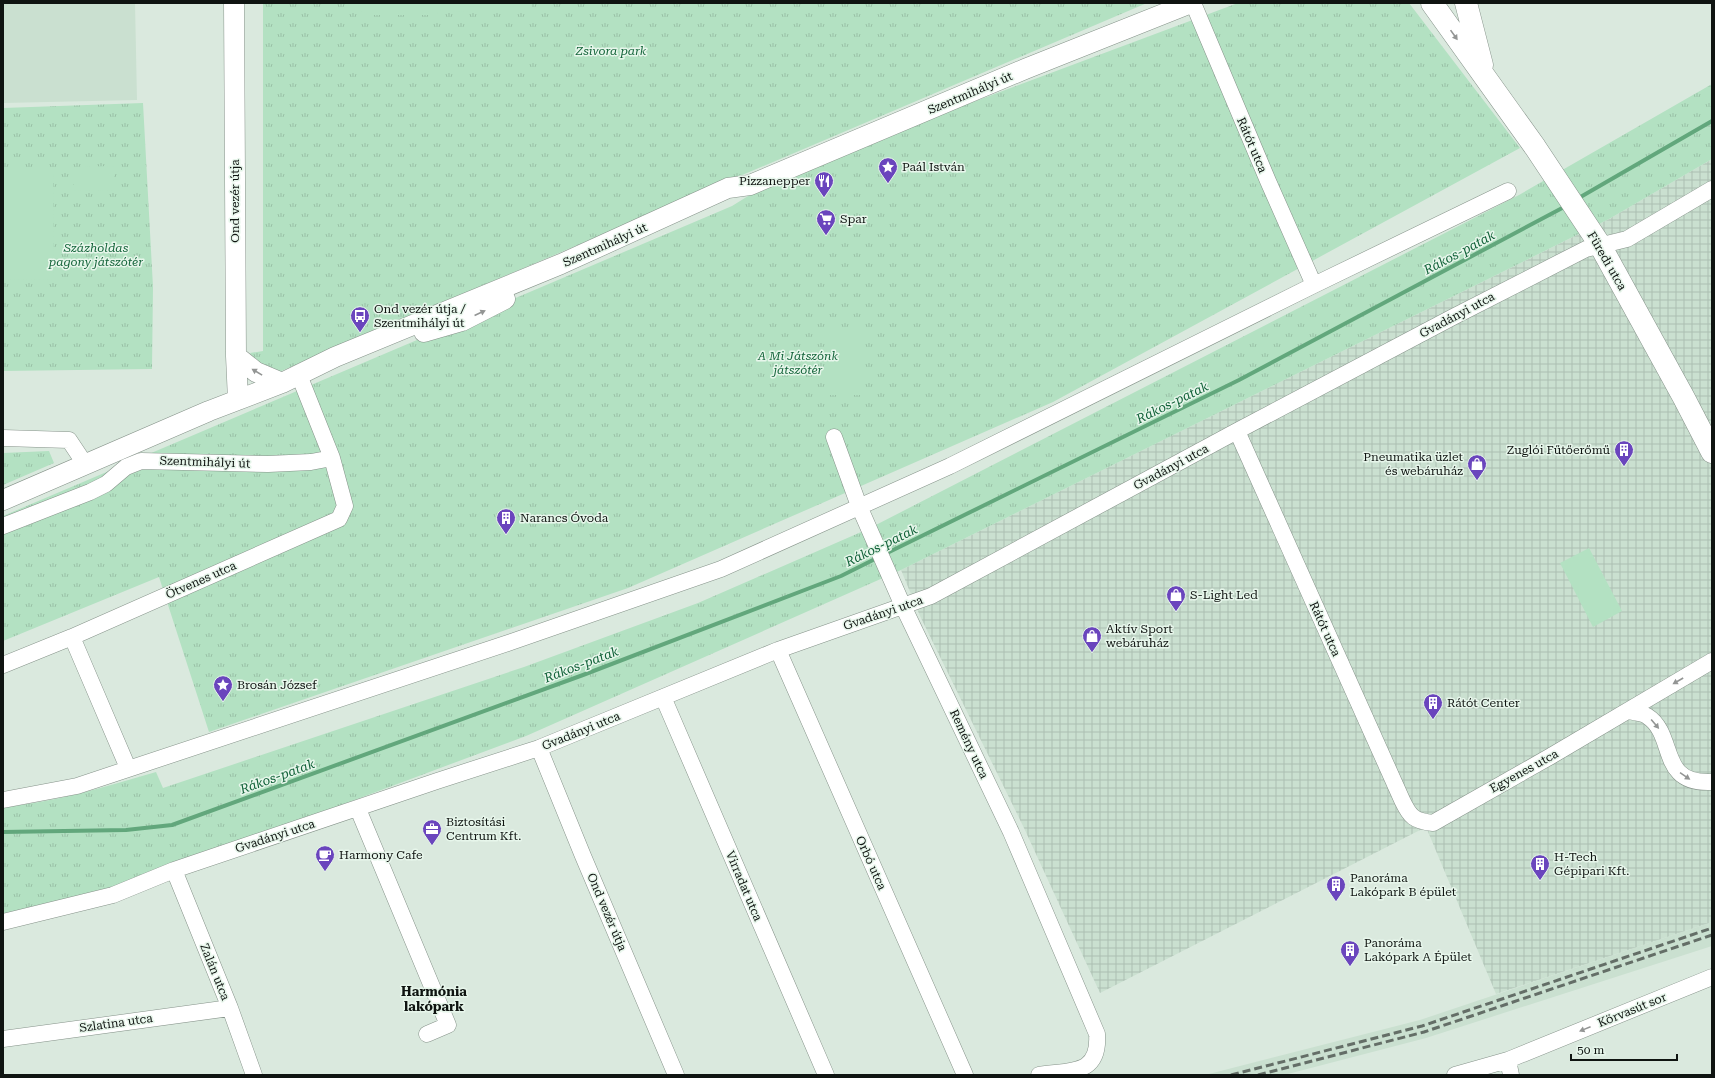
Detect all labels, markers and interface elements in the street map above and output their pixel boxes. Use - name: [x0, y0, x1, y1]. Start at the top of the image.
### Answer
- one-way arrow: [1450, 30, 1458, 40]
- park label: Zsivora park: [575, 44, 647, 58]
- street label: Szentmihályi út: [926, 69, 1015, 117]
- street label: Rátót utca: [1234, 115, 1270, 175]
- place icon: Paál István: [877, 156, 899, 184]
- street label: Ond vezér útja: [228, 159, 242, 243]
- place label: Paál István: [902, 160, 965, 174]
- restaurant icon: Pizzanepper: [813, 170, 835, 198]
- place label: Pizzanepper: [739, 174, 810, 188]
- supermarket icon: Spar: [815, 208, 837, 236]
- place label: Spar: [840, 212, 867, 226]
- street label: Szentmihályi út: [561, 220, 650, 270]
- water label: Rákos-patak: [1420, 227, 1498, 278]
- street label: Füredi utca: [1584, 229, 1630, 293]
- park label: Százholdas pagony játszótér: [48, 241, 143, 269]
- street label: Gvadányi utca: [1417, 289, 1497, 341]
- place label: Ond vezér útja / Szentmihályi út: [374, 302, 466, 330]
- bus stop icon: Ond vezér útja / Szentmihályi út: [349, 305, 371, 333]
- one-way arrow: [474, 310, 485, 316]
- park label: A Mi Játszónk játszótér: [757, 349, 838, 377]
- one-way arrow: [252, 368, 262, 376]
- water label: Rákos-patak: [1133, 378, 1212, 427]
- building icon: Zuglói Fűtőerőmű: [1613, 439, 1635, 467]
- street label: Gvadányi utca: [1131, 441, 1211, 493]
- place label: Zuglói Fűtőerőmű: [1507, 443, 1611, 457]
- place label: Pneumatika üzlet és webáruház: [1363, 450, 1464, 478]
- street label: Szentmihályi út: [159, 453, 251, 471]
- shop icon: Pneumatika üzlet és webáruház: [1466, 453, 1488, 481]
- building icon: Narancs Óvoda: [495, 507, 517, 535]
- place label: Narancs Óvoda: [520, 511, 609, 525]
- water label: Rákos-patak: [842, 521, 921, 570]
- street label: Ötvenes utca: [164, 558, 239, 602]
- shop icon: S-Light Led: [1165, 584, 1187, 612]
- place label: S-Light Led: [1190, 588, 1258, 602]
- street label: Gvadányi utca: [841, 593, 925, 633]
- street label: Rátót utca: [1307, 599, 1344, 659]
- place label: Aktív Sport webáruház: [1106, 622, 1173, 650]
- shop icon: Aktív Sport webáruház: [1081, 625, 1103, 653]
- water label: Rákos-patak: [541, 643, 621, 686]
- place icon: Brosán József: [212, 674, 234, 702]
- one-way arrow: [1672, 677, 1684, 684]
- place label: Brosán József: [237, 678, 317, 692]
- building icon: Rátót Center: [1422, 692, 1444, 720]
- place label: Rátót Center: [1447, 696, 1520, 710]
- street label: Remény utca: [947, 707, 991, 781]
- street label: Gvadányi utca: [540, 709, 623, 753]
- one-way arrow: [1650, 719, 1659, 729]
- street label: Egyenes utca: [1487, 746, 1561, 796]
- water label: Rákos-patak: [237, 756, 317, 797]
- one-way arrow: [1679, 772, 1690, 779]
- place label: Biztosítási Centrum Kft.: [446, 815, 521, 843]
- street label: Gvadányi utca: [233, 816, 317, 856]
- office icon: Biztosítási Centrum Kft.: [421, 818, 443, 846]
- street label: Orbó utca: [853, 834, 889, 893]
- cafe icon: Harmony Cafe: [314, 844, 336, 872]
- place label: Harmony Cafe: [339, 848, 423, 862]
- street label: Virradat utca: [723, 849, 765, 924]
- place label: H-Tech Gépipari Kft.: [1554, 850, 1629, 878]
- building icon: H-Tech Gépipari Kft.: [1529, 853, 1551, 881]
- street label: Ond vezér útja: [584, 871, 630, 954]
- place label: Panoráma Lakópark B épület: [1350, 871, 1457, 899]
- building icon: Panoráma Lakópark B épület: [1325, 874, 1347, 902]
- place label: Panoráma Lakópark A Épület: [1364, 936, 1472, 964]
- building icon: Panoráma Lakópark A Épület: [1339, 939, 1361, 967]
- street label: Zalán utca: [197, 941, 233, 1003]
- district label: Harmónia lakópark: [401, 984, 467, 1014]
- street label: Körvasút sor: [1596, 990, 1668, 1030]
- street label: Szlatina utca: [78, 1011, 154, 1035]
- one-way arrow: [1578, 1026, 1590, 1032]
- scale bar: [1571, 1036, 1677, 1062]
- text: 50 m: [1577, 1043, 1604, 1057]

